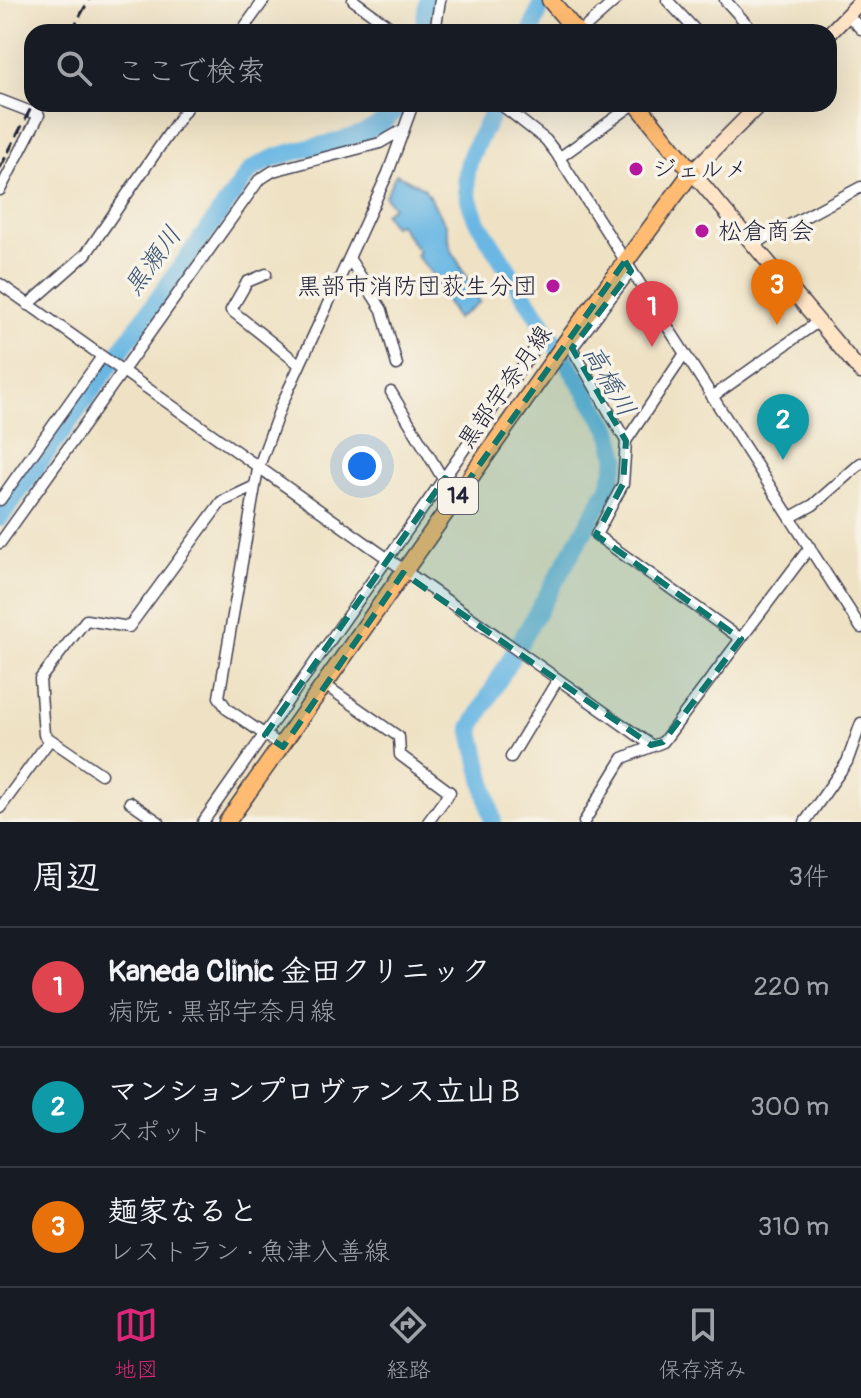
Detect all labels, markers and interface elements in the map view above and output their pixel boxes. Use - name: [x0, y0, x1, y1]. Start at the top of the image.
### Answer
- search box: [24, 24, 837, 112]
- icon: search: [52, 46, 96, 90]
- text: ここで検索: [116, 53, 266, 90]
- place label: ジェルメ: [652, 155, 748, 184]
- marker: ジェルメ: [627, 160, 645, 178]
- place label: 松倉商会: [718, 217, 814, 246]
- water label: 黒瀬川: [117, 220, 189, 302]
- marker: 松倉商会: [693, 222, 711, 240]
- pin: 3: [751, 259, 803, 325]
- place label: 黒部市消防団荻生分団: [297, 272, 537, 301]
- marker: 黒部市消防団荻生分団: [544, 277, 562, 295]
- pin: 1: [626, 281, 678, 347]
- street label: 黒部宇奈月線: [452, 320, 558, 454]
- water label: 高橋川: [576, 339, 642, 423]
- pin: 2: [757, 394, 809, 460]
- your location: [342, 446, 382, 486]
- road number: 14: [438, 478, 478, 514]
- text: 周辺: [32, 856, 100, 899]
- text: 3件: [788, 861, 829, 893]
- text: Kaneda Clinic 金田クリニック: [108, 953, 491, 990]
- text: 1: [53, 971, 63, 1003]
- text: 220 m: [753, 971, 829, 1003]
- text: 病院 · 黒部宇奈月線: [108, 996, 336, 1028]
- text: マンションプロヴァンス立山Ｂ: [108, 1073, 526, 1110]
- text: 2: [51, 1091, 65, 1123]
- text: 300 m: [750, 1091, 829, 1123]
- text: スポット: [108, 1116, 212, 1148]
- text: 麺家なると: [108, 1193, 258, 1230]
- text: 3: [51, 1211, 65, 1243]
- text: 310 m: [758, 1211, 829, 1243]
- text: レストラン · 魚津入善線: [108, 1236, 390, 1268]
- tab: 地図: [114, 1303, 158, 1384]
- tab: 経路: [386, 1303, 431, 1384]
- tab: 保存済み: [659, 1303, 747, 1384]

